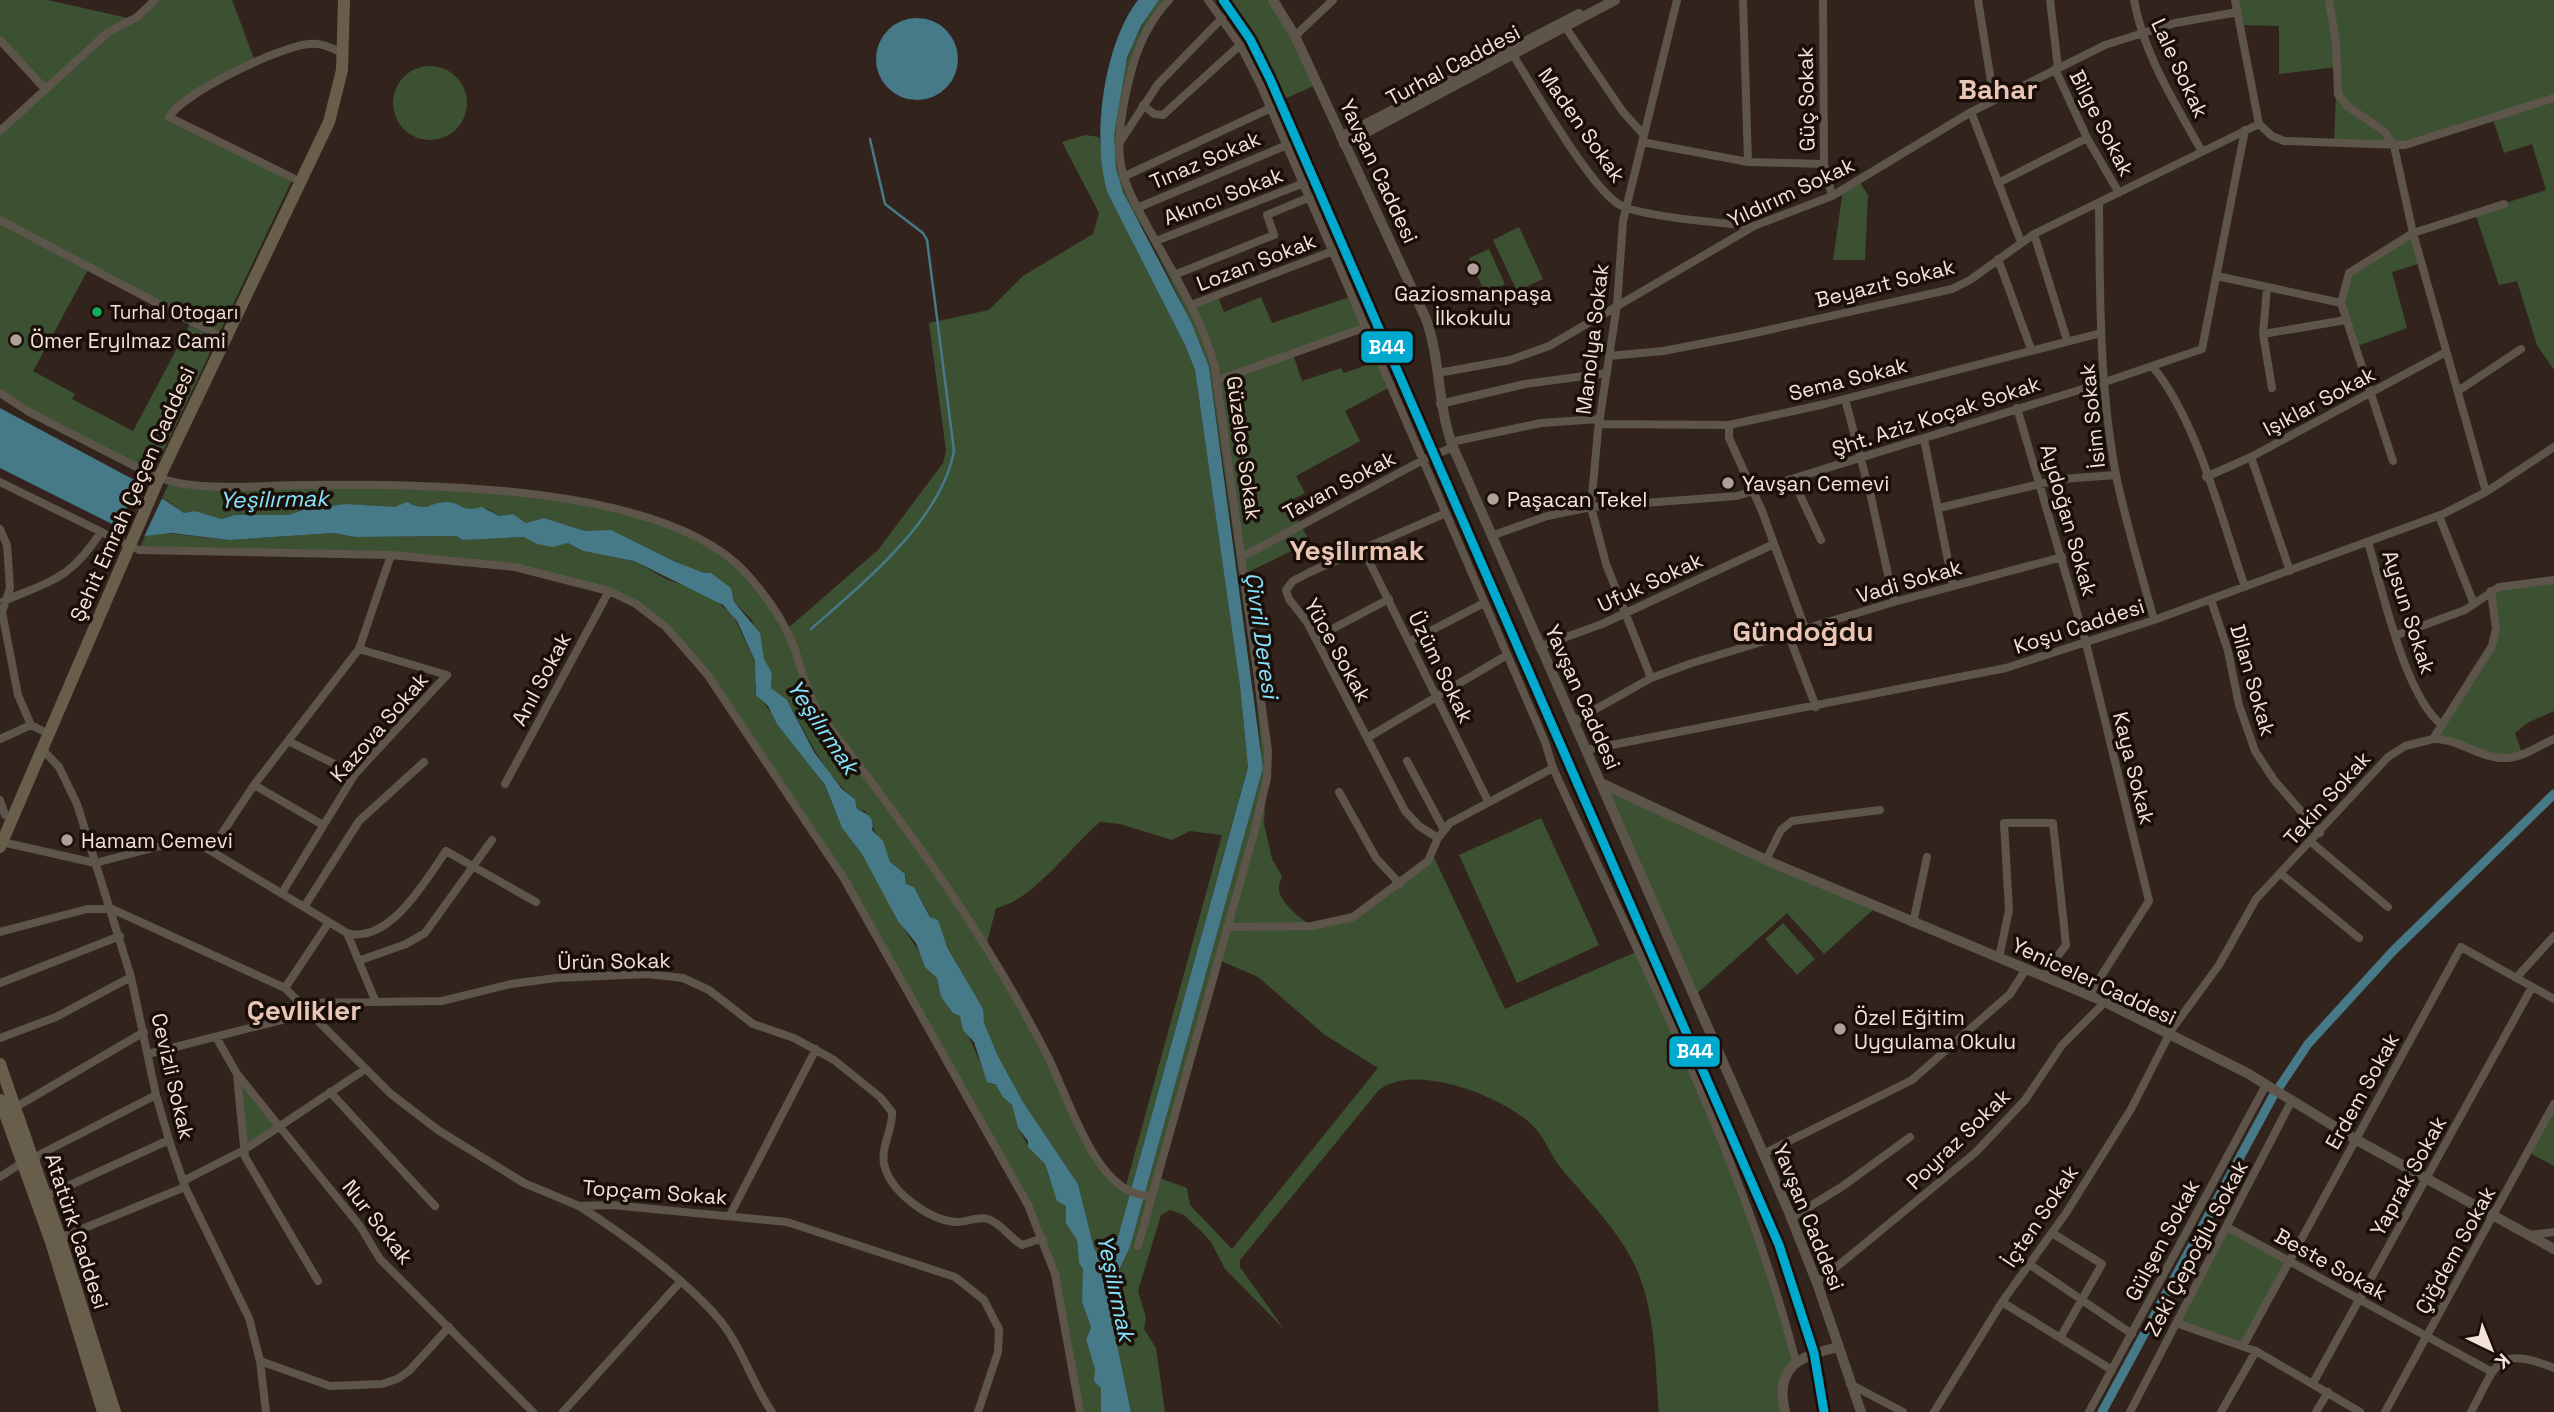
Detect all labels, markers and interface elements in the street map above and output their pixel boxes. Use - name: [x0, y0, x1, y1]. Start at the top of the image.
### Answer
- street label: Lale Sokak: [2145, 14, 2215, 122]
- street label: Turhal Caddesi: [1381, 18, 1525, 112]
- street label: Güç Sokak: [1792, 46, 1820, 152]
- street label: Maden Sokak: [1532, 62, 1632, 188]
- street label: Bilge Sokak: [2064, 65, 2140, 181]
- district label: Bahar: [1958, 71, 2038, 107]
- street label: Yavşan Caddesi: [1334, 95, 1424, 247]
- street label: Tınaz Sokak: [1146, 125, 1264, 195]
- street label: Yıldırım Sokak: [1723, 151, 1859, 233]
- street label: Akıncı Sokak: [1159, 161, 1287, 231]
- street label: Lozan Sokak: [1193, 227, 1319, 297]
- street label: Beyazıt Sokak: [1813, 253, 1957, 313]
- marker: Gaziosmanpaşa İlkokulu: [1465, 261, 1481, 277]
- street label: Manolya Sokak: [1569, 262, 1615, 416]
- place label: Gaziosmanpaşa İlkokulu: [1394, 280, 1552, 331]
- place label: Turhal Otogarı: [110, 300, 238, 325]
- marker: Turhal Otogarı: [90, 305, 104, 319]
- place label: Ömer Eryılmaz Cami: [30, 327, 226, 354]
- line badge: B44: [1360, 330, 1414, 364]
- marker: Ömer Eryılmaz Cami: [8, 332, 24, 348]
- text: B44: [1369, 335, 1405, 360]
- street label: Sema Sokak: [1786, 351, 1910, 407]
- street label: Işıklar Sokak: [2258, 360, 2380, 442]
- street label: Şehit Emrah Çeçen Caddesi: [63, 362, 201, 626]
- street label: İsim Sokak: [2073, 362, 2111, 470]
- street label: Şht. Aziz Koçak Sokak: [1828, 370, 2044, 462]
- street label: Güzelce Sokak: [1221, 374, 1267, 522]
- street label: Aydoğan Sokak: [2034, 441, 2104, 599]
- street label: Tavan Sokak: [1278, 444, 1400, 526]
- place label: Yavşan Cemevi: [1742, 470, 1889, 497]
- marker: Yavşan Cemevi: [1720, 475, 1736, 491]
- water label: Yeşilırmak: [219, 483, 331, 515]
- place label: Paşacan Tekel: [1507, 486, 1648, 513]
- marker: Paşacan Tekel: [1485, 491, 1501, 507]
- district label: Yeşilırmak: [1289, 532, 1425, 568]
- street label: Ufuk Sokak: [1593, 546, 1707, 618]
- street label: Aysun Sokak: [2376, 547, 2442, 677]
- street label: Vadi Sokak: [1853, 553, 1965, 609]
- water label: Çivril Deresi: [1238, 570, 1286, 702]
- street label: Koşu Caddesi: [2010, 592, 2148, 660]
- street label: Yüce Sokak: [1298, 593, 1378, 707]
- street label: Üzüm Sokak: [1402, 606, 1480, 728]
- district label: Gündoğdu: [1732, 613, 1874, 649]
- street label: Yavşan Caddesi: [1539, 620, 1627, 774]
- street label: Dilan Sokak: [2224, 621, 2282, 739]
- street label: Anıl Sokak: [505, 628, 577, 730]
- street label: Kazova Sokak: [324, 667, 434, 787]
- water label: Yeşilırmak: [780, 674, 867, 783]
- street label: Kaya Sokak: [2107, 709, 2161, 827]
- street label: Tekin Sokak: [2278, 745, 2376, 851]
- place label: Hamam Cemevi: [81, 827, 233, 854]
- marker: Hamam Cemevi: [59, 832, 75, 848]
- street label: Yeniceler Caddesi: [2007, 931, 2181, 1031]
- street label: Ürün Sokak: [557, 947, 671, 975]
- district label: Çevlikler: [247, 992, 361, 1028]
- place label: Özel Eğitim Uygulama Okulu: [1854, 1004, 2016, 1055]
- street label: Cevizli Sokak: [145, 1010, 201, 1142]
- marker: Özel Eğitim Uygulama Okulu: [1832, 1021, 1848, 1037]
- street label: Erdem Sokak: [2319, 1028, 2405, 1154]
- line badge: B44: [1668, 1035, 1721, 1068]
- text: B44: [1677, 1039, 1713, 1064]
- street label: Poyraz Sokak: [1900, 1083, 2016, 1195]
- street label: Yaprak Sokak: [2364, 1111, 2452, 1241]
- street label: Yavşan Caddesi: [1767, 1140, 1851, 1294]
- street label: Atatürk Caddesi: [39, 1150, 115, 1312]
- street label: Zeki Çepoğlu Sokak: [2138, 1155, 2254, 1341]
- street label: İçten Sokak: [1996, 1160, 2084, 1272]
- street label: Topçam Sokak: [582, 1173, 728, 1211]
- street label: Nur Sokak: [336, 1174, 420, 1270]
- street label: Gülşen Sokak: [2119, 1175, 2205, 1305]
- street label: Çiğdem Sokak: [2409, 1181, 2501, 1319]
- street label: Beste Sokak: [2270, 1222, 2392, 1306]
- water label: Yeşilırmak: [1090, 1232, 1143, 1347]
- north arrow: [2456, 1314, 2526, 1384]
- text: K: [2489, 1348, 2515, 1374]

